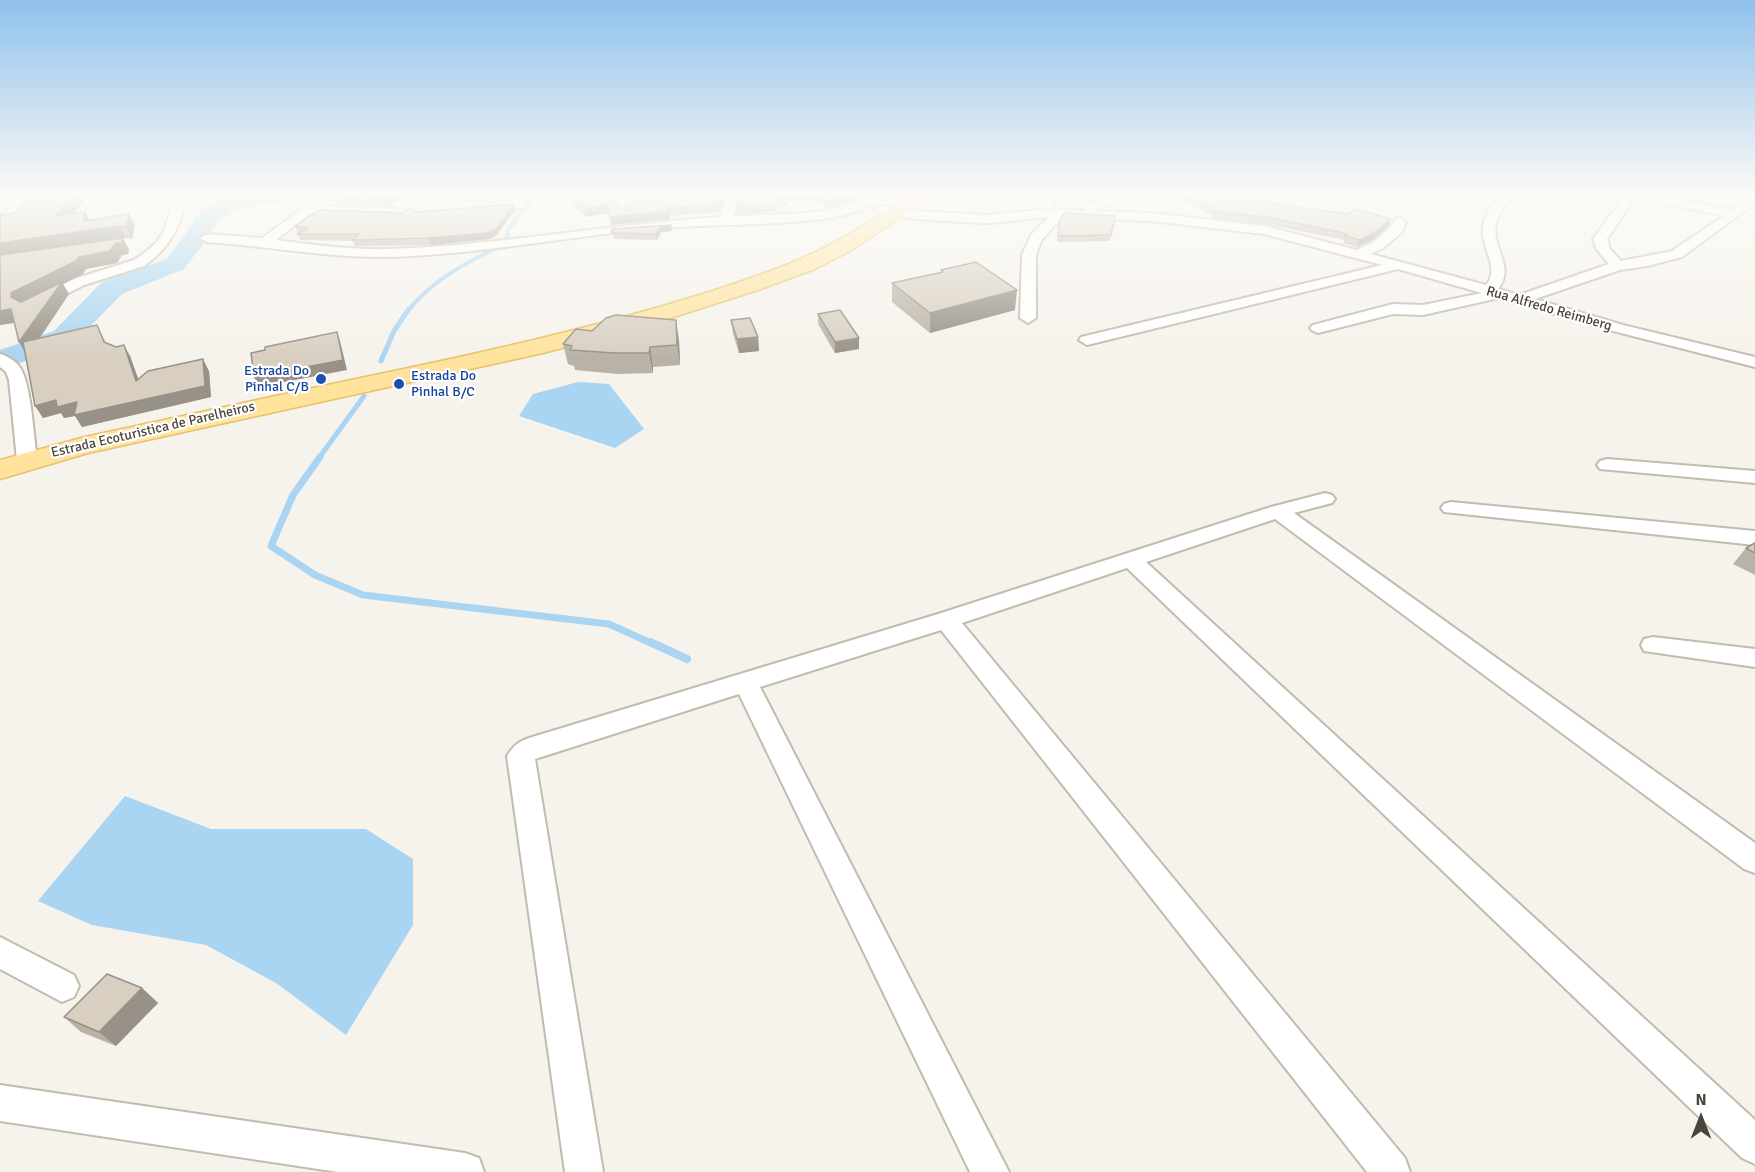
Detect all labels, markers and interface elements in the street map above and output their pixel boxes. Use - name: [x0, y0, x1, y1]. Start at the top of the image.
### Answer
- street label: Rua Alfredo Reimberg: [1484, 283, 1614, 335]
- place label: Estrada Do Pinhal C/B: [244, 363, 309, 396]
- place label: Estrada Do Pinhal B/C: [411, 368, 476, 400]
- marker: Estrada Do Pinhal C/B: [314, 372, 328, 386]
- marker: Estrada Do Pinhal B/C: [392, 377, 406, 391]
- street label: Estrada Ecoturistica de Parelheiros: [50, 398, 256, 462]
- north arrow: [1671, 1088, 1731, 1148]
- text: N: [1695, 1090, 1707, 1110]

